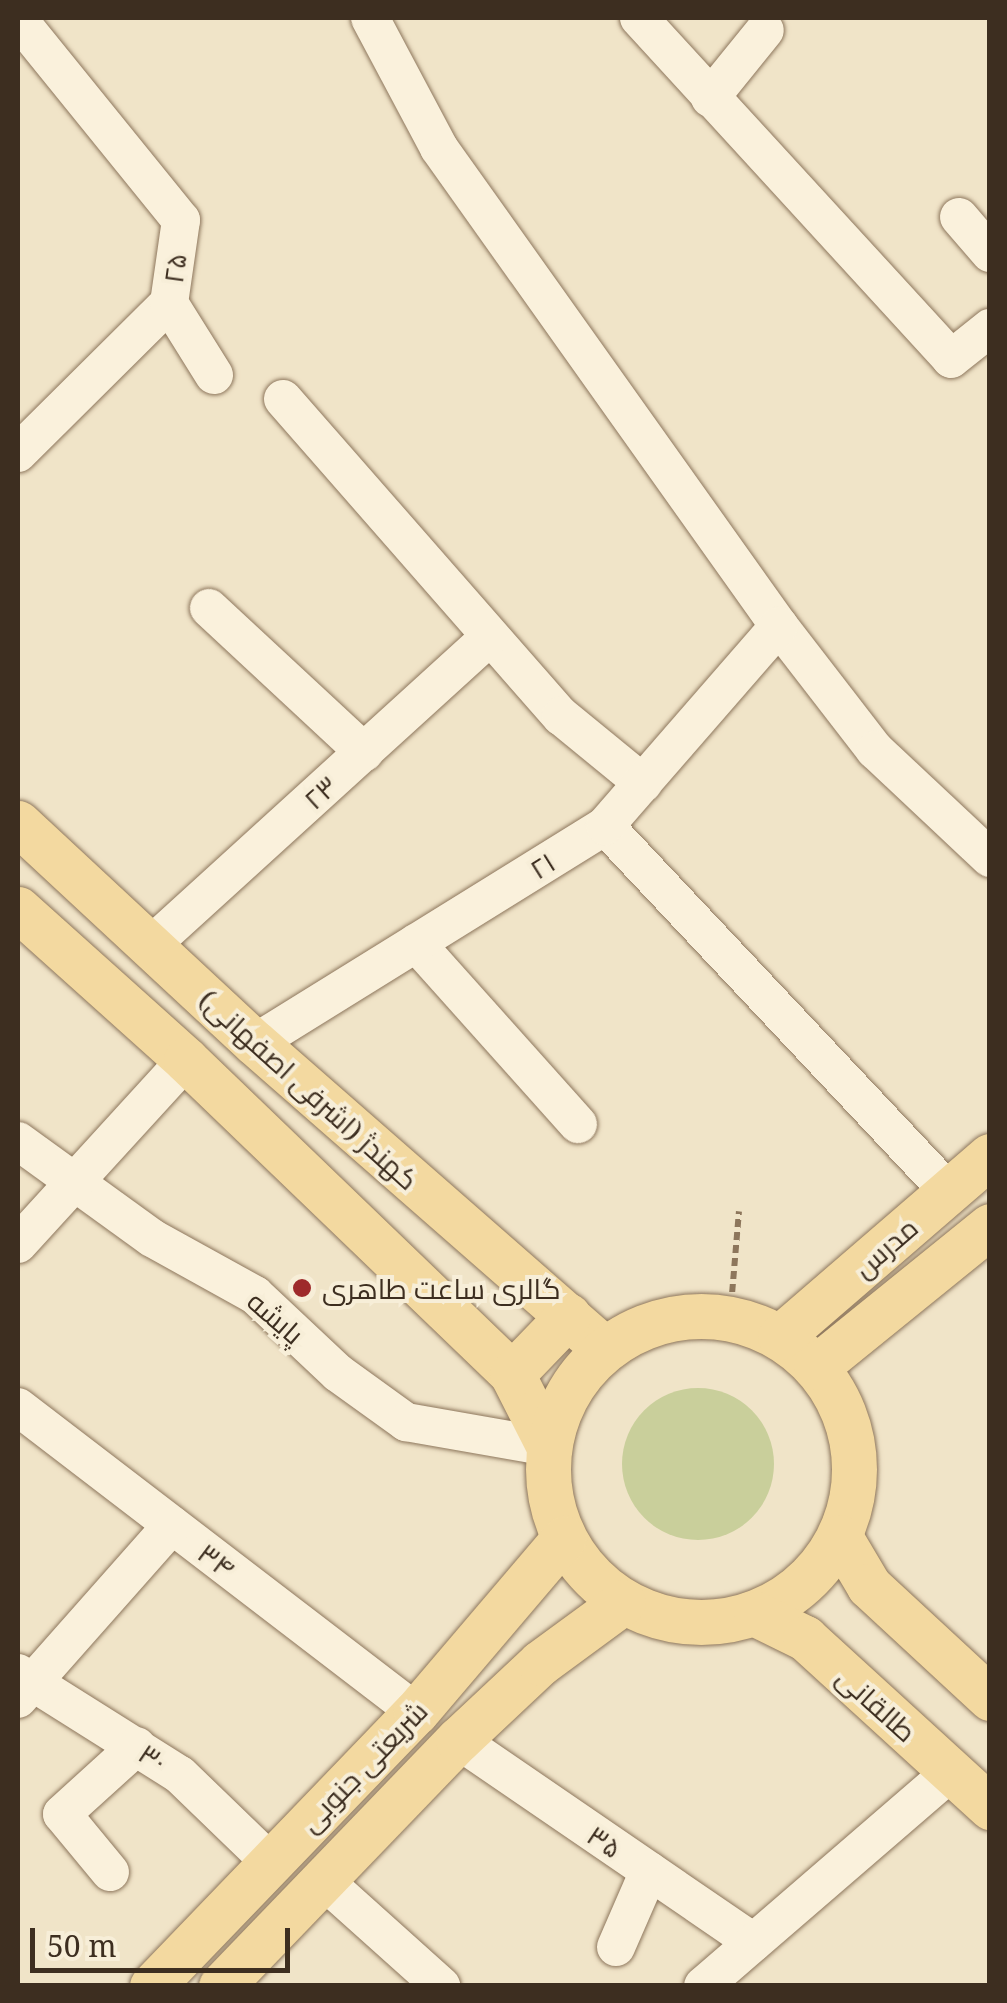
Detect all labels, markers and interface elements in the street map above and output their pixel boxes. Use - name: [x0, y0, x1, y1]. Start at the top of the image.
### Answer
- street label: ۲۵: [155, 251, 193, 285]
- street label: ۲۳: [296, 768, 344, 816]
- street label: ۲۱: [523, 845, 561, 885]
- street label: کهندژ (اشرفی اصفهانی): [193, 982, 425, 1196]
- street label: مدرس: [846, 1210, 924, 1284]
- place label: گالری ساعت طاهری: [322, 1271, 561, 1305]
- marker: گالری ساعت طاهری: [291, 1277, 313, 1299]
- street label: پایشه: [241, 1283, 311, 1351]
- street label: ۳۴: [192, 1535, 242, 1585]
- street label: طالقانی: [830, 1660, 924, 1748]
- street label: شریعتی جنوبی: [292, 1694, 434, 1838]
- street label: ۳۰: [133, 1736, 173, 1778]
- street label: ۳۵: [581, 1818, 629, 1864]
- scale bar: [35, 1908, 295, 1970]
- text: 50 m: [47, 1925, 117, 1966]

